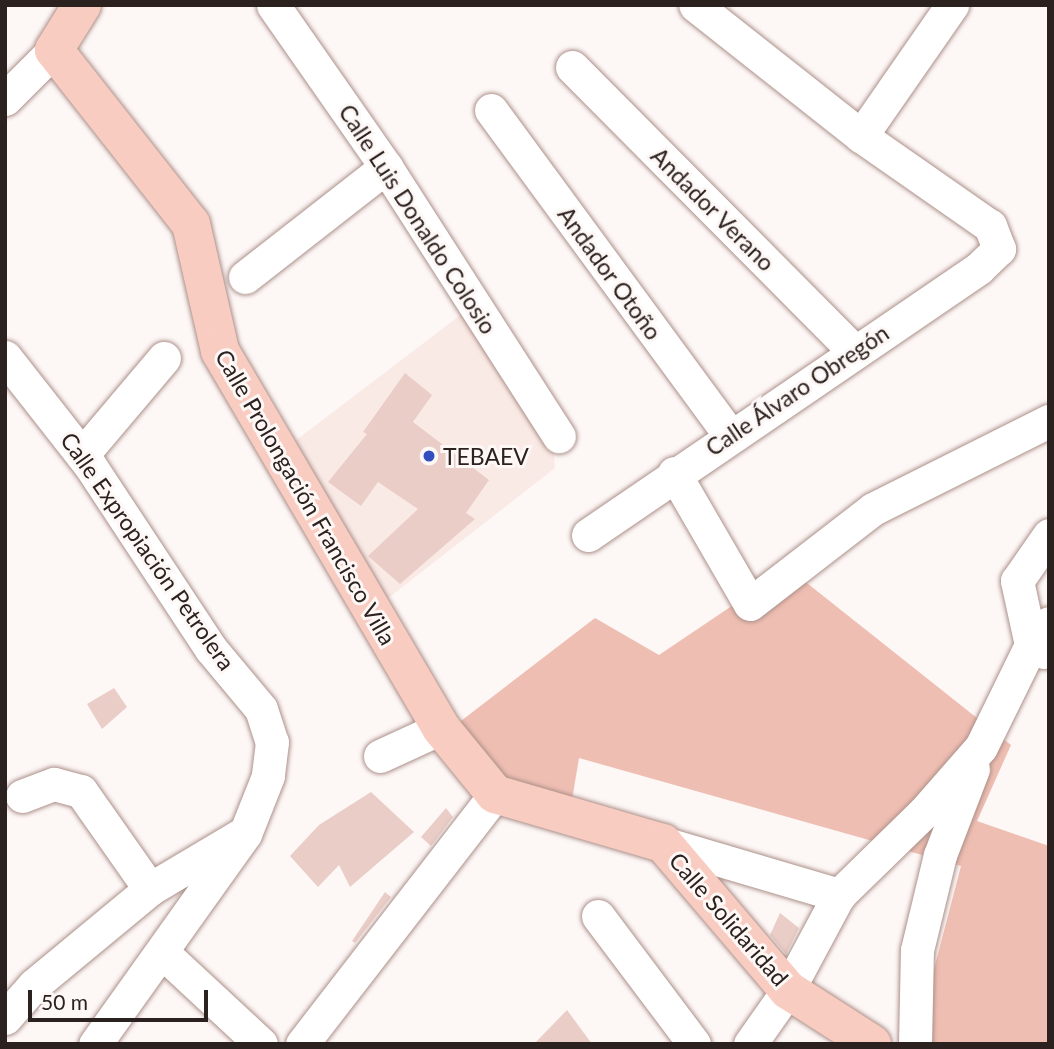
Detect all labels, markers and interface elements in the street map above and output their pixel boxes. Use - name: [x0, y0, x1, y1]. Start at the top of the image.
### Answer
- street label: Calle Luis Donaldo Colosio: [333, 99, 503, 339]
- street label: Andador Verano: [645, 141, 781, 277]
- street label: Andador Otoño: [552, 201, 668, 345]
- street label: Calle Álvaro Obregón: [700, 318, 894, 462]
- street label: Calle Prolongación Francisco Villa: [210, 344, 402, 650]
- street label: Calle Expropiación Petrolera: [55, 427, 241, 675]
- place label: TEBAEV: [443, 442, 529, 470]
- marker: TEBAEV: [421, 448, 437, 464]
- street label: Calle Solidaridad: [664, 847, 794, 991]
- scale bar: [32, 976, 212, 1020]
- text: 50 m: [41, 989, 88, 1014]

